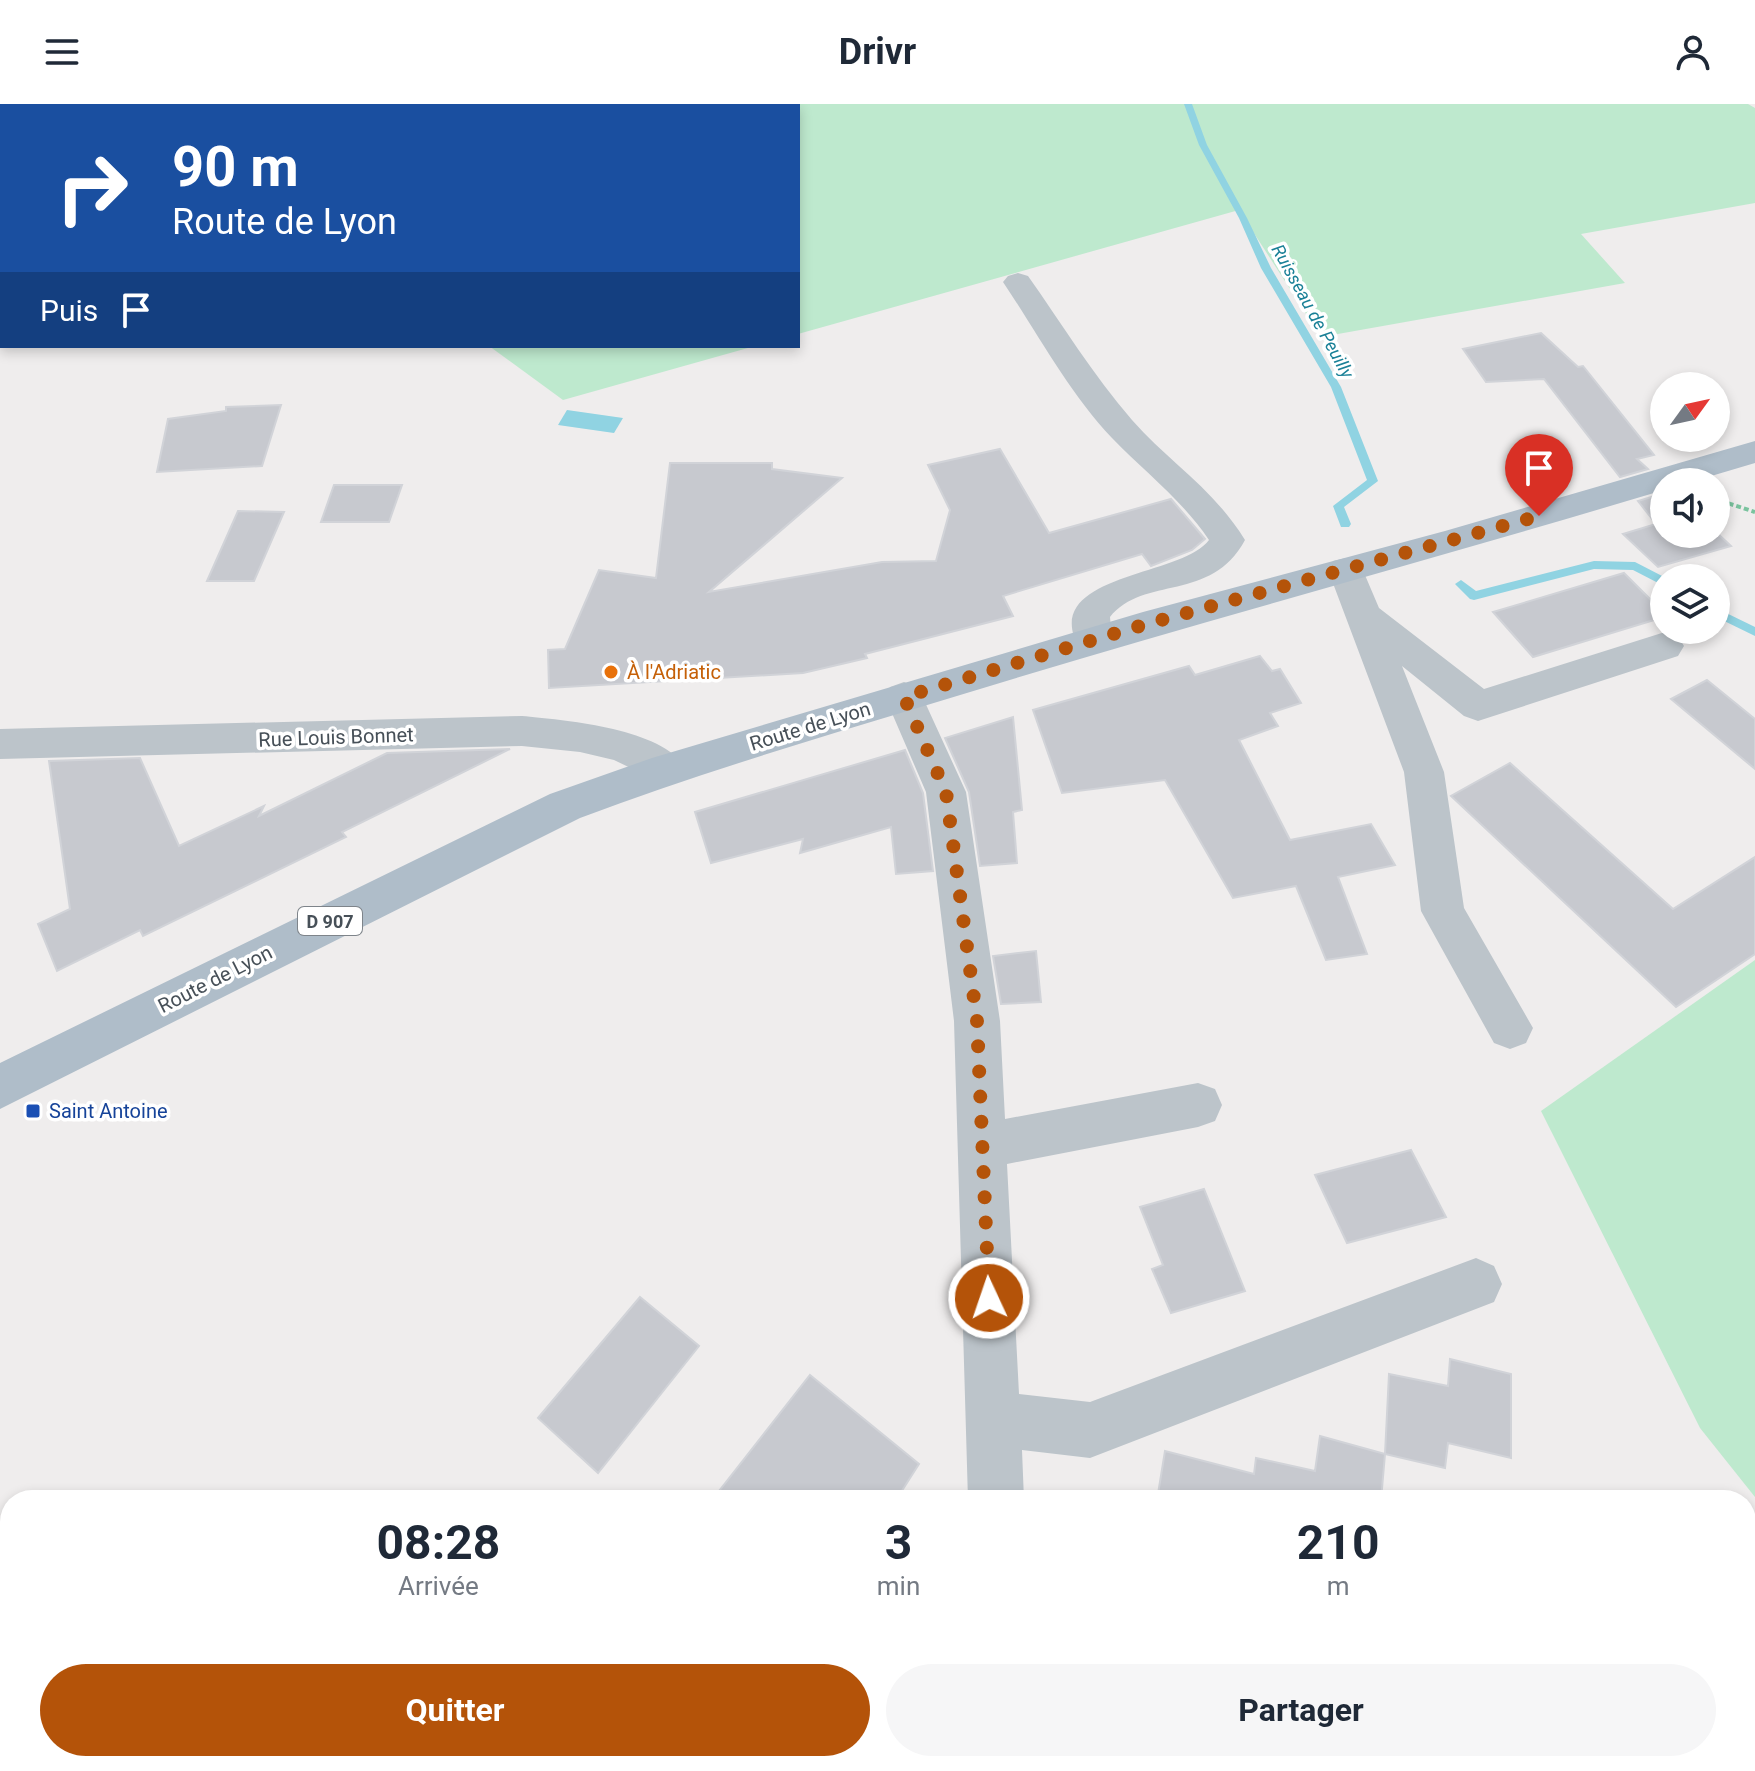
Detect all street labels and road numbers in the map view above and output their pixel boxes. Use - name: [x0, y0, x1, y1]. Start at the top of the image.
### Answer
- street label: Route de Lyon: [747, 696, 873, 756]
- street label: Rue Louis Bonnet: [258, 722, 414, 752]
- road number: D 907: [298, 907, 362, 935]
- street label: Route de Lyon: [154, 940, 276, 1018]

